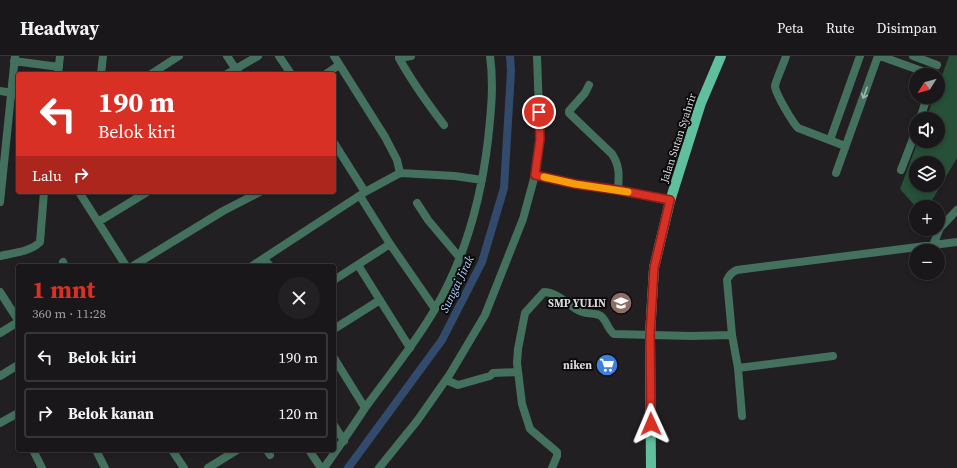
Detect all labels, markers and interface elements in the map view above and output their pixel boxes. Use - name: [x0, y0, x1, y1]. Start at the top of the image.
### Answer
- text: Headway: [20, 15, 99, 41]
- text: Peta: [777, 18, 804, 38]
- text: Rute: [826, 18, 855, 38]
- text: Disimpan: [877, 18, 937, 38]
- north arrow: [909, 68, 945, 104]
- map controls: [909, 68, 945, 280]
- text: 190 m: [98, 83, 175, 121]
- one-way arrow: [860, 86, 868, 98]
- icon: left: [32, 88, 84, 140]
- street label: Jalan Sutan Syahrir: [657, 91, 700, 186]
- pin: [522, 95, 556, 129]
- icon: arrive: [528, 101, 550, 123]
- button: sound: [909, 112, 945, 148]
- text: Belok kiri: [98, 119, 176, 144]
- button: layers: [909, 156, 945, 192]
- icon: right: [70, 164, 92, 186]
- text: Lalu: [32, 165, 62, 186]
- button: +: [909, 200, 945, 236]
- button: −: [909, 244, 945, 280]
- water label: Sungai Jirak: [436, 253, 478, 315]
- text: 1 mnt: [32, 273, 95, 306]
- button: close: [278, 277, 320, 319]
- school or university icon: SMP YULIN: [608, 290, 634, 316]
- place label: SMP YULIN: [548, 296, 606, 311]
- text: 360 m · 11:28: [32, 305, 106, 322]
- icon: left: [34, 346, 56, 368]
- text: Belok kiri: [68, 347, 136, 368]
- text: 190 m: [278, 347, 318, 368]
- supermarket icon: niken: [594, 352, 620, 378]
- place label: niken: [563, 358, 592, 373]
- icon: right: [34, 402, 56, 424]
- text: Belok kanan: [68, 403, 154, 424]
- text: 120 m: [278, 403, 318, 424]
- position arrow: [630, 403, 672, 445]

